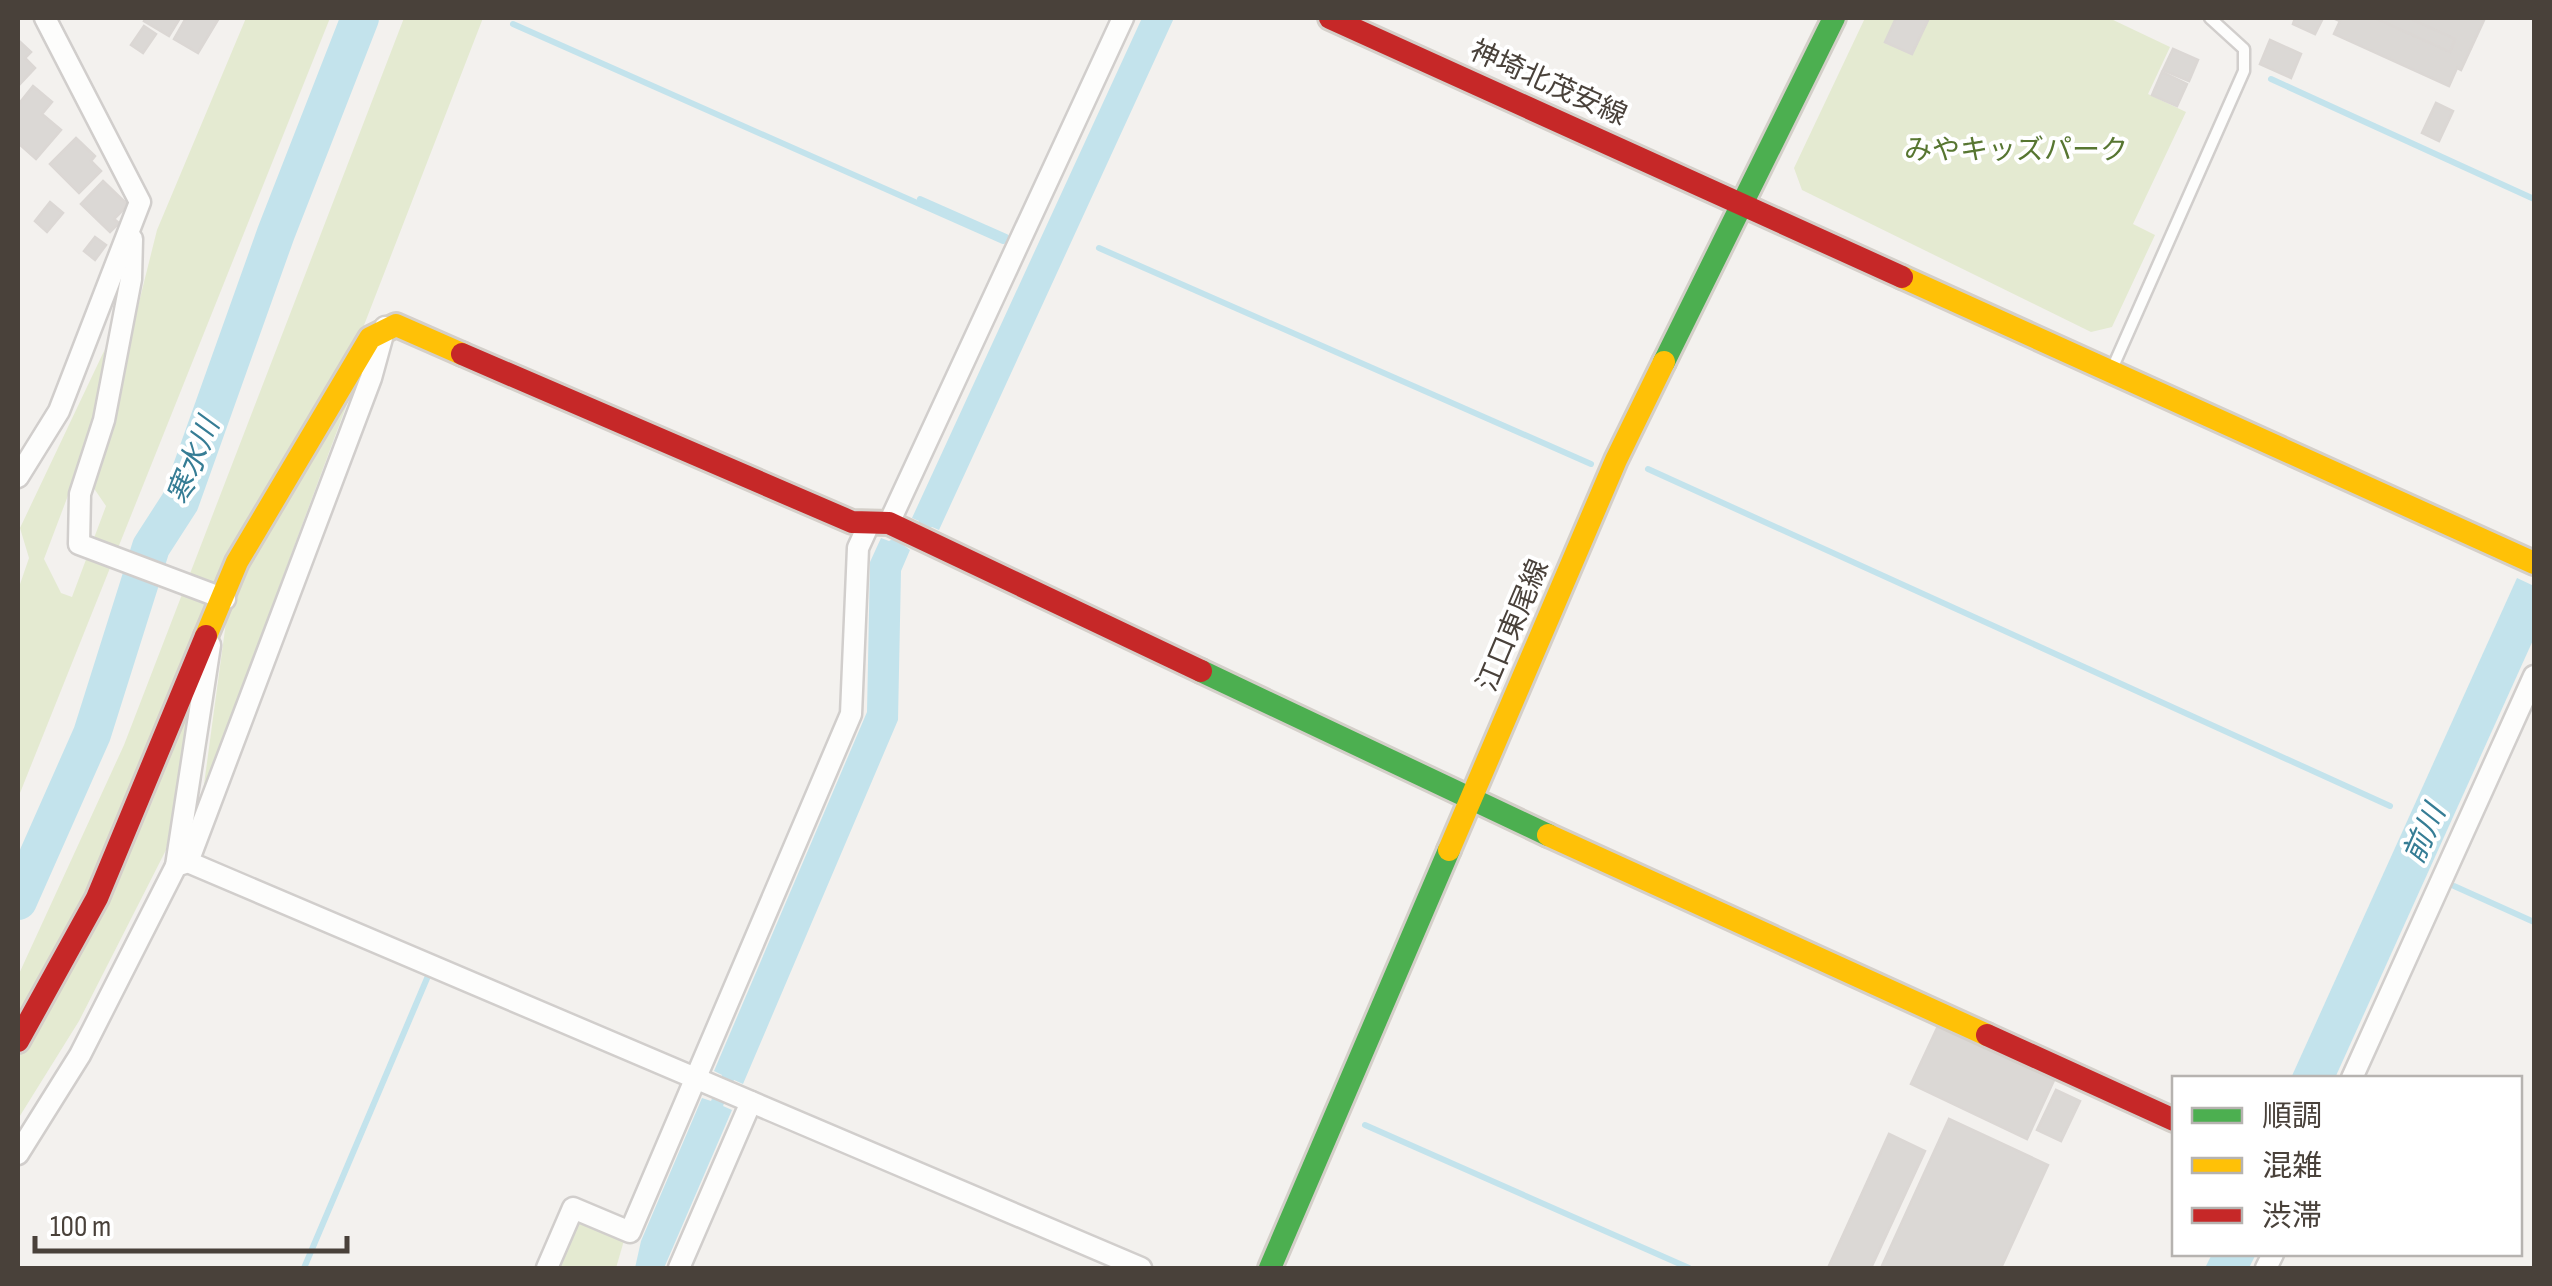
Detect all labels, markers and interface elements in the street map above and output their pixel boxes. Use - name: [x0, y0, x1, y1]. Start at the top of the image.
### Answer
- street label: 神埼北茂安線: [1465, 34, 1632, 133]
- park label: みやキッズパーク: [1904, 134, 2128, 167]
- water label: 寒水川: [160, 410, 229, 510]
- street label: 江口東尾線: [1471, 555, 1556, 696]
- water label: 前川: [2396, 797, 2455, 869]
- legend: [2172, 1076, 2522, 1256]
- text: 順調: [2262, 1099, 2322, 1135]
- text: 混雑: [2262, 1149, 2322, 1185]
- scale bar: [35, 1191, 348, 1253]
- text: 渋滞: [2262, 1199, 2322, 1235]
- text: 100 m: [50, 1209, 111, 1245]

